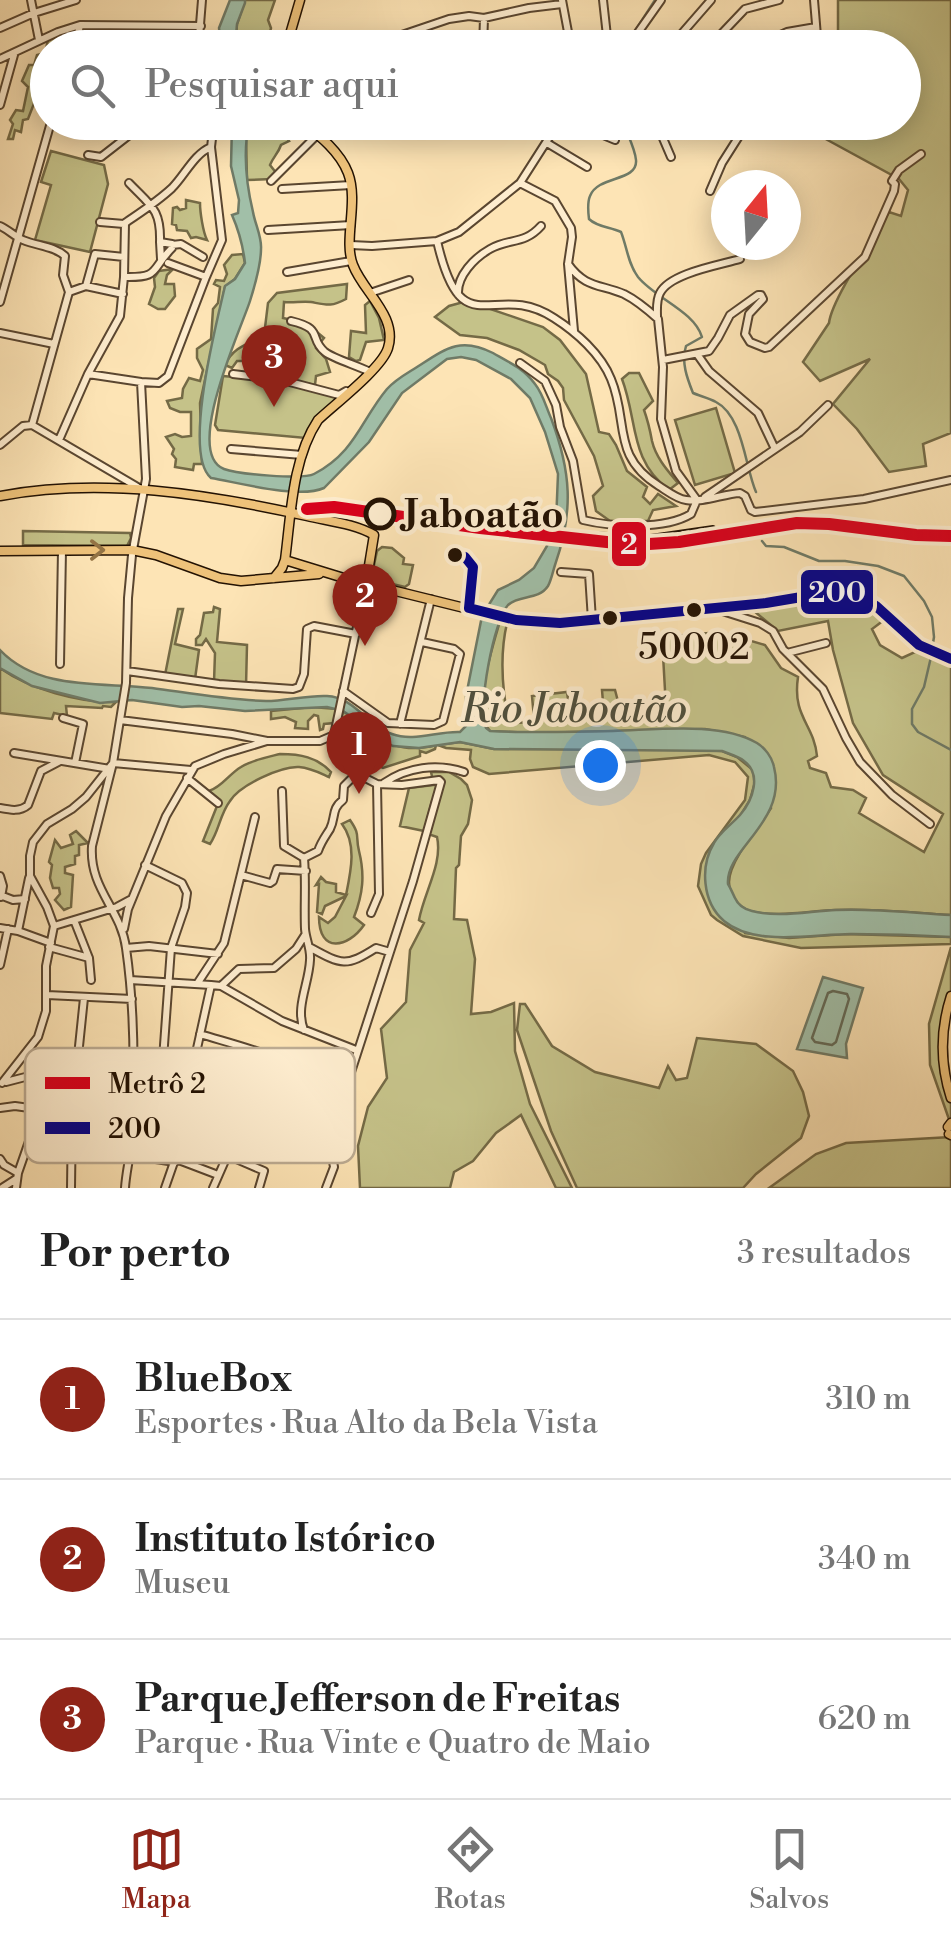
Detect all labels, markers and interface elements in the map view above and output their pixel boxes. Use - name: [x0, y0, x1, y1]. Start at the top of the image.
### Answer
- search box: [30, 30, 921, 140]
- icon: search: [65, 58, 120, 113]
- text: Pesquisar aqui: [145, 62, 399, 109]
- north arrow: [711, 170, 801, 260]
- pin: 3: [242, 324, 306, 407]
- place label: Jaboatão: [399, 492, 564, 539]
- marker: Jaboatão: [365, 499, 395, 529]
- line badge: 2: [610, 520, 648, 568]
- text: 2: [620, 528, 638, 563]
- one-way arrow: [90, 539, 106, 561]
- unlabelled marker: [445, 545, 465, 565]
- pin: 2: [332, 564, 398, 646]
- line badge: 200: [799, 568, 875, 616]
- text: 200: [808, 576, 866, 611]
- marker: 50002: [684, 600, 704, 620]
- unlabelled marker: [600, 608, 620, 628]
- place label: 50002: [638, 626, 750, 671]
- water label: Rio Jaboatão: [460, 685, 687, 735]
- pin: 1: [326, 712, 392, 794]
- your location: [575, 740, 626, 791]
- legend: [25, 1048, 355, 1163]
- text: Metrô 2: [108, 1067, 206, 1102]
- text: 200: [108, 1112, 161, 1147]
- text: Por perto: [40, 1227, 231, 1280]
- text: 3 resultados: [737, 1233, 911, 1273]
- text: BlueBox: [135, 1356, 292, 1403]
- text: 1: [65, 1379, 80, 1419]
- text: 310 m: [825, 1379, 911, 1419]
- text: Esportes · Rua Alto da Bela Vista: [135, 1403, 598, 1443]
- text: Instituto Istórico: [135, 1516, 436, 1563]
- text: 2: [62, 1539, 83, 1579]
- text: 340 m: [818, 1539, 911, 1579]
- text: Museu: [135, 1563, 230, 1603]
- text: Parque Jefferson de Freitas: [135, 1676, 620, 1723]
- text: 3: [63, 1699, 82, 1739]
- text: 620 m: [818, 1699, 911, 1739]
- text: Parque · Rua Vinte e Quatro de Maio: [135, 1723, 651, 1763]
- tab: Mapa: [122, 1822, 191, 1917]
- tab: Rotas: [434, 1822, 506, 1917]
- tab: Salvos: [749, 1822, 829, 1917]

